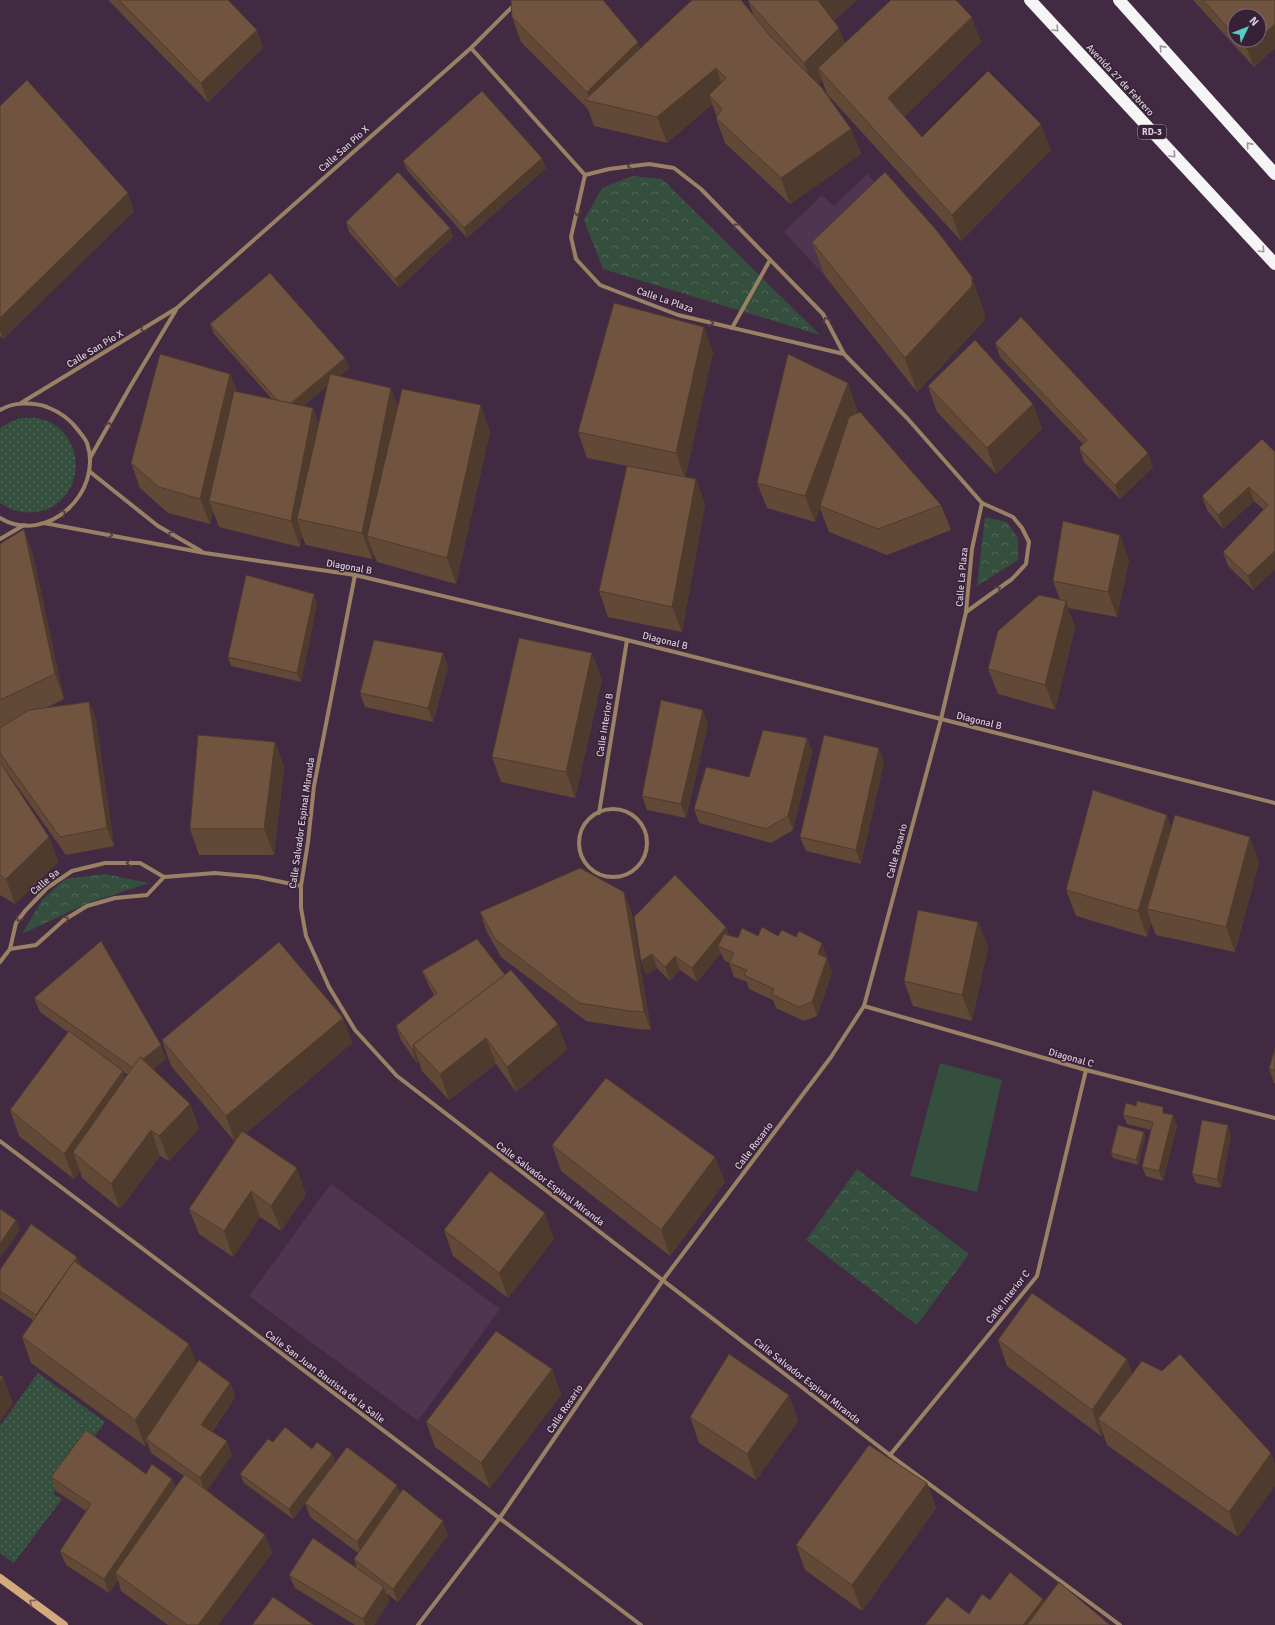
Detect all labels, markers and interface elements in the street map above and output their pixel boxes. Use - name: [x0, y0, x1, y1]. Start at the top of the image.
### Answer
- north arrow: [1227, 8, 1267, 48]
- text: N: [1247, 14, 1261, 29]
- one-way arrow: [1051, 24, 1058, 31]
- street label: Avenida 27 de Febrero: [1084, 42, 1156, 118]
- one-way arrow: [1160, 46, 1167, 53]
- street label: Calle San Pío X: [316, 123, 372, 175]
- road number: RD-3: [1138, 125, 1166, 139]
- one-way arrow: [1246, 142, 1254, 150]
- one-way arrow: [1168, 150, 1175, 157]
- one-way arrow: [627, 161, 633, 170]
- one-way arrow: [573, 210, 581, 216]
- one-way arrow: [734, 223, 741, 231]
- one-way arrow: [1257, 245, 1265, 253]
- street label: Calle La Plaza: [635, 285, 695, 315]
- one-way arrow: [823, 317, 831, 324]
- one-way arrow: [707, 318, 714, 327]
- one-way arrow: [141, 324, 148, 331]
- street label: Calle San Pío X: [65, 327, 126, 371]
- one-way arrow: [104, 421, 111, 429]
- one-way arrow: [58, 511, 65, 518]
- one-way arrow: [107, 531, 113, 539]
- one-way arrow: [168, 531, 175, 538]
- street label: Calle La Plaza: [953, 547, 971, 607]
- street label: Diagonal B: [325, 557, 373, 577]
- one-way arrow: [994, 586, 1001, 594]
- street label: Diagonal B: [641, 630, 689, 652]
- street label: Calle Interior B: [594, 692, 616, 758]
- street label: Diagonal B: [955, 710, 1003, 732]
- street label: Calle Salvador Espinal Miranda: [287, 757, 317, 889]
- street label: Calle Rosario: [884, 822, 910, 880]
- one-way arrow: [126, 859, 132, 867]
- street label: Calle 9a: [28, 866, 62, 898]
- one-way arrow: [17, 915, 24, 922]
- one-way arrow: [62, 917, 69, 924]
- street label: Diagonal C: [1047, 1046, 1095, 1070]
- street label: Calle Rosario: [732, 1120, 776, 1172]
- street label: Calle Salvador Espinal Miranda: [494, 1139, 606, 1229]
- street label: Calle Interior C: [983, 1268, 1033, 1326]
- street label: Calle San Juan Bautista de la Salle: [263, 1328, 387, 1426]
- street label: Calle Salvador Espinal Miranda: [751, 1336, 863, 1426]
- street label: Calle Rosario: [544, 1382, 586, 1436]
- one-way arrow: [30, 1600, 37, 1607]

